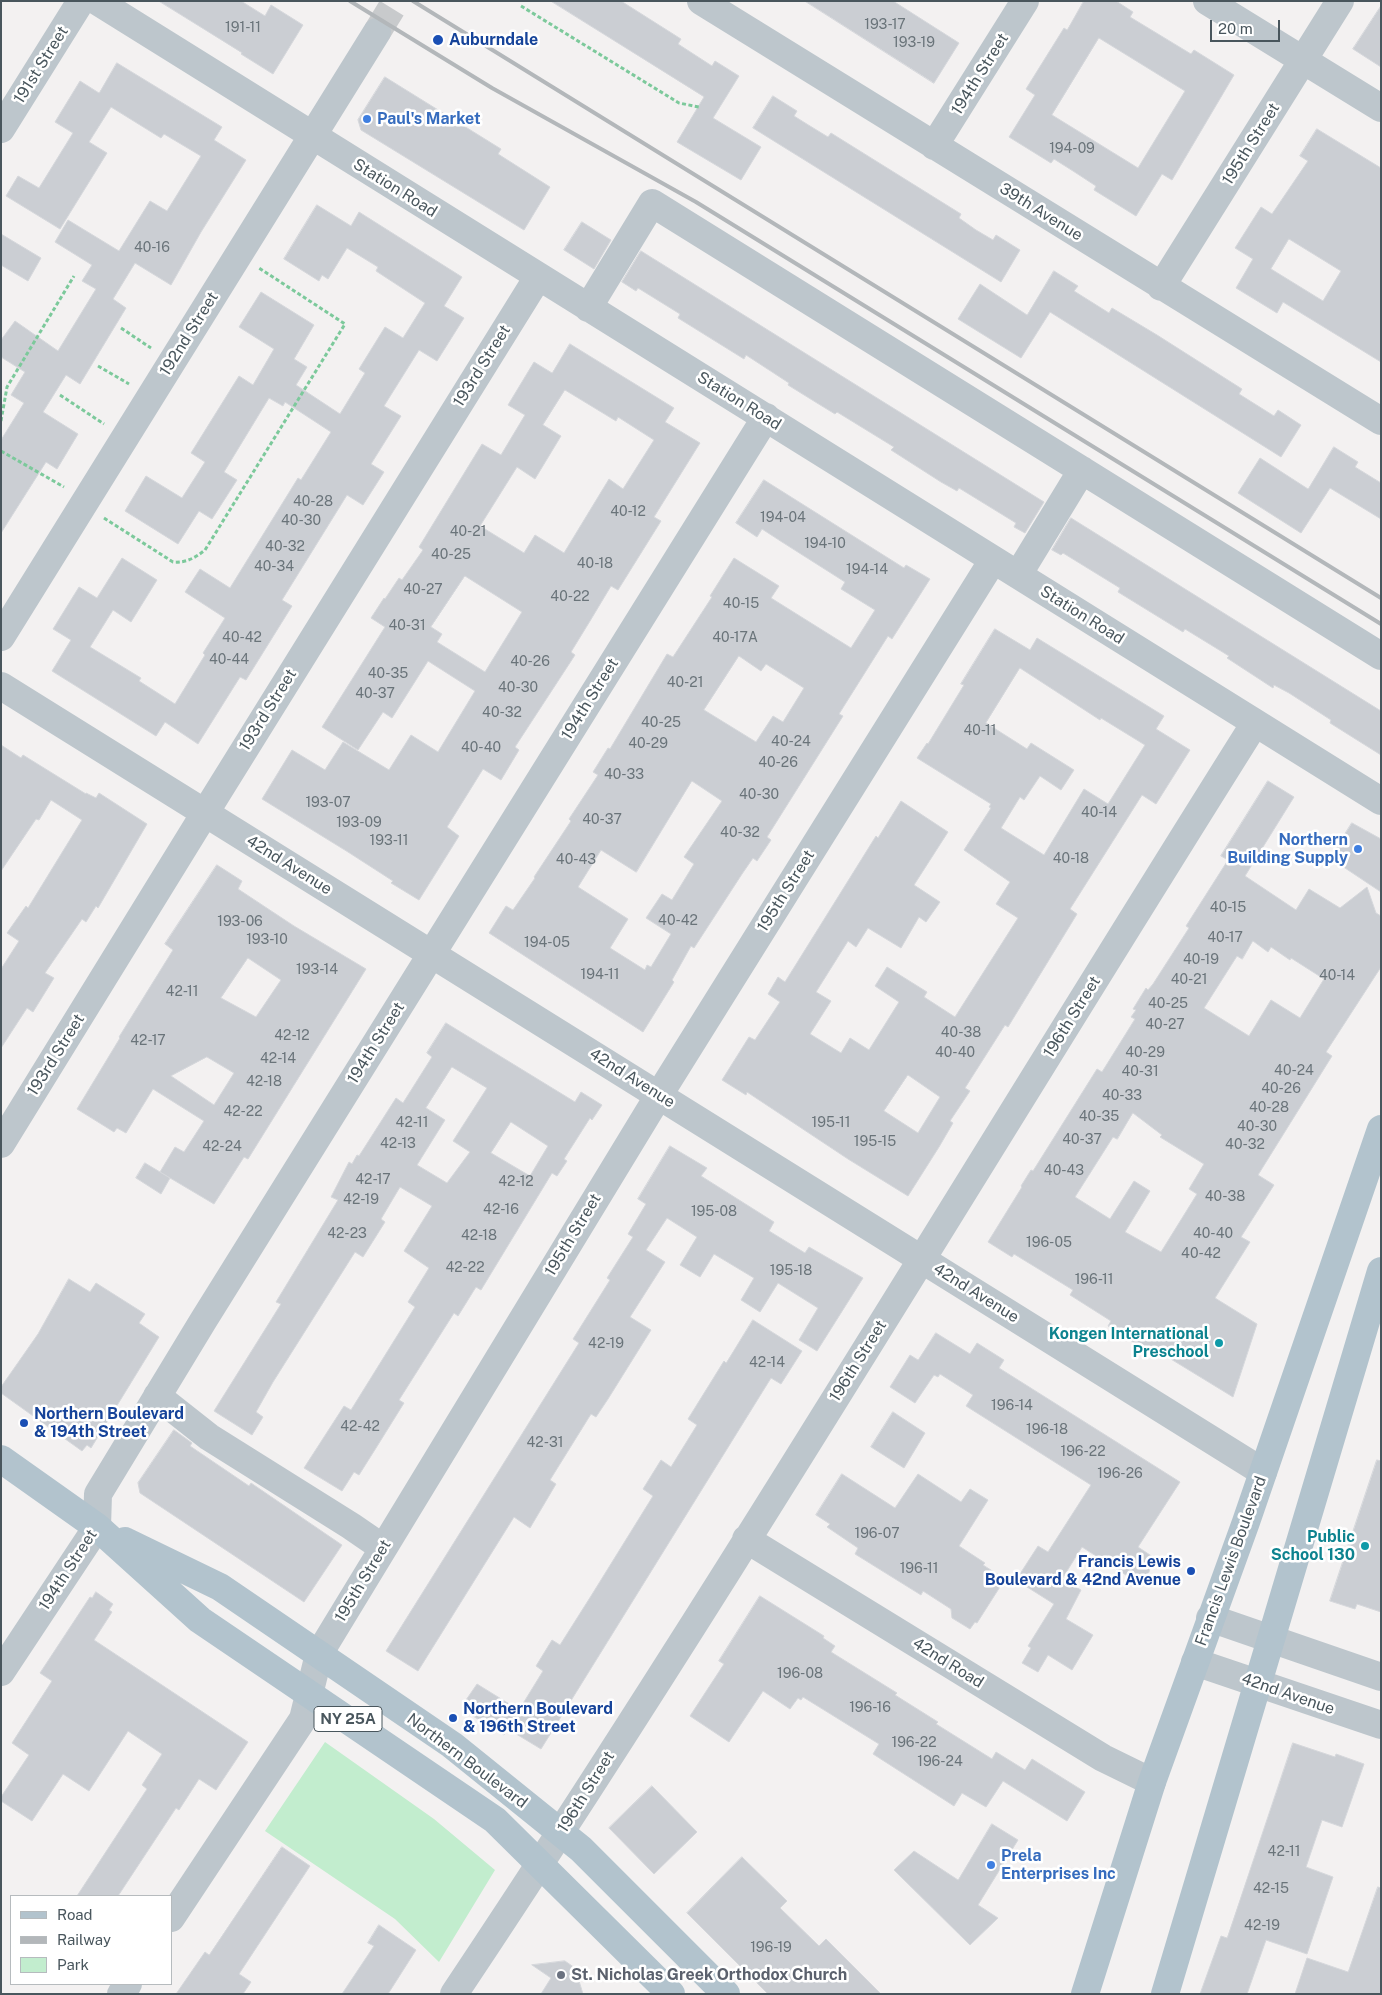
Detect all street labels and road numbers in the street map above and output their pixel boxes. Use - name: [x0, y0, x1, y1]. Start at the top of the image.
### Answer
- street label: 191st Street: [10, 23, 72, 107]
- street label: 194th Street: [947, 30, 1013, 118]
- street label: 195th Street: [1218, 100, 1284, 188]
- street label: Station Road: [349, 155, 441, 221]
- street label: 39th Avenue: [996, 179, 1086, 245]
- street label: 192nd Street: [156, 288, 222, 380]
- street label: 193rd Street: [449, 322, 515, 410]
- street label: Station Road: [693, 368, 785, 434]
- street label: Station Road: [1036, 582, 1128, 648]
- street label: 194th Street: [557, 655, 623, 743]
- street label: 193rd Street: [235, 666, 301, 754]
- street label: 42nd Avenue: [243, 831, 335, 899]
- street label: 195th Street: [753, 847, 819, 935]
- street label: 196th Street: [1039, 973, 1105, 1061]
- street label: 194th Street: [343, 999, 409, 1087]
- street label: 193rd Street: [23, 1011, 89, 1099]
- street label: 42nd Avenue: [586, 1044, 678, 1112]
- street label: 195th Street: [541, 1190, 605, 1280]
- street label: 42nd Avenue: [930, 1259, 1022, 1327]
- street label: 196th Street: [825, 1317, 891, 1405]
- street label: Francis Lewis Boulevard: [1191, 1473, 1271, 1649]
- street label: 194th Street: [35, 1526, 101, 1614]
- street label: 195th Street: [331, 1536, 395, 1626]
- street label: 42nd Road: [909, 1634, 987, 1692]
- street label: 42nd Avenue: [1239, 1669, 1337, 1719]
- road number: NY 25A: [314, 1706, 382, 1732]
- street label: Northern Boulevard: [403, 1709, 531, 1813]
- street label: 196th Street: [553, 1748, 619, 1836]

